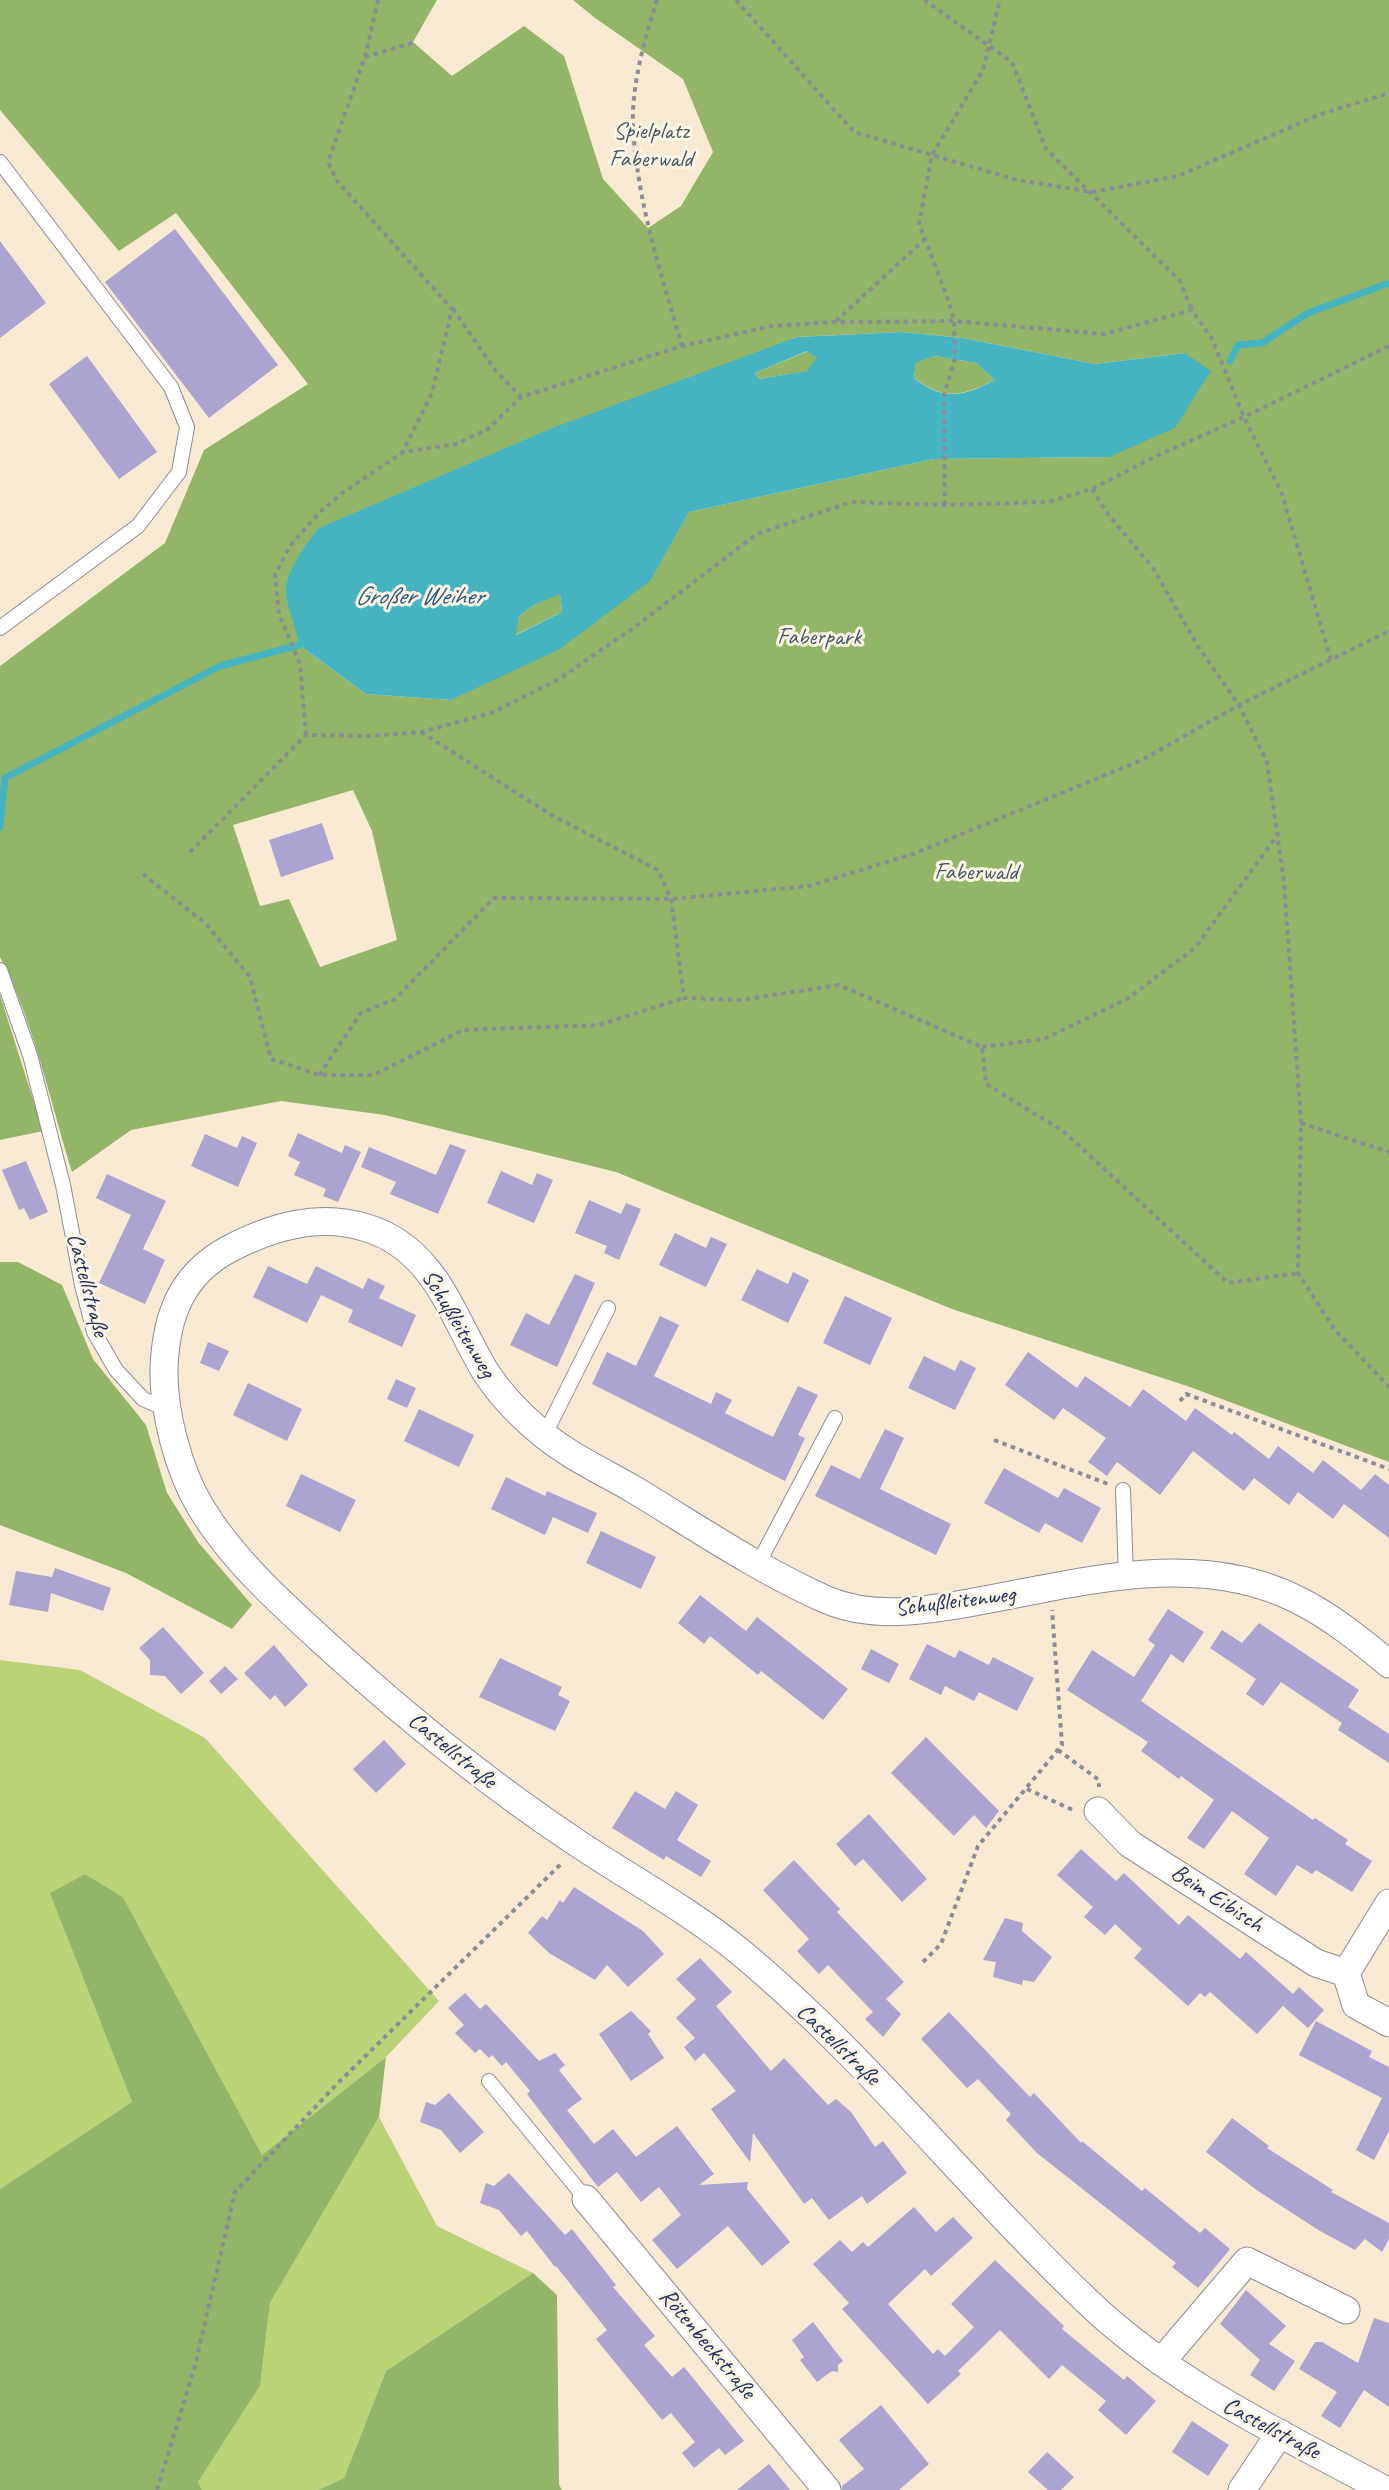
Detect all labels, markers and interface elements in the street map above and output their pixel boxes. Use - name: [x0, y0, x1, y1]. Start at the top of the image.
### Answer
- park label: Spielplatz Faberwald: [609, 118, 693, 174]
- water label: Großer Weiher: [355, 581, 483, 613]
- park label: Faberpark: [777, 624, 861, 652]
- park label: Faberwald: [934, 859, 1018, 887]
- street label: Castellstraße: [59, 1230, 115, 1340]
- street label: Schußleitenweg: [415, 1265, 501, 1383]
- street label: Schußleitenweg: [893, 1580, 1017, 1624]
- street label: Castellstraße: [402, 1707, 502, 1795]
- street label: Beim Eibisch: [1165, 1858, 1269, 1940]
- street label: Castellstraße: [790, 1998, 886, 2092]
- street label: Rötenbeckstraße: [652, 2283, 762, 2405]
- street label: Castellstraße: [1218, 2391, 1324, 2467]

